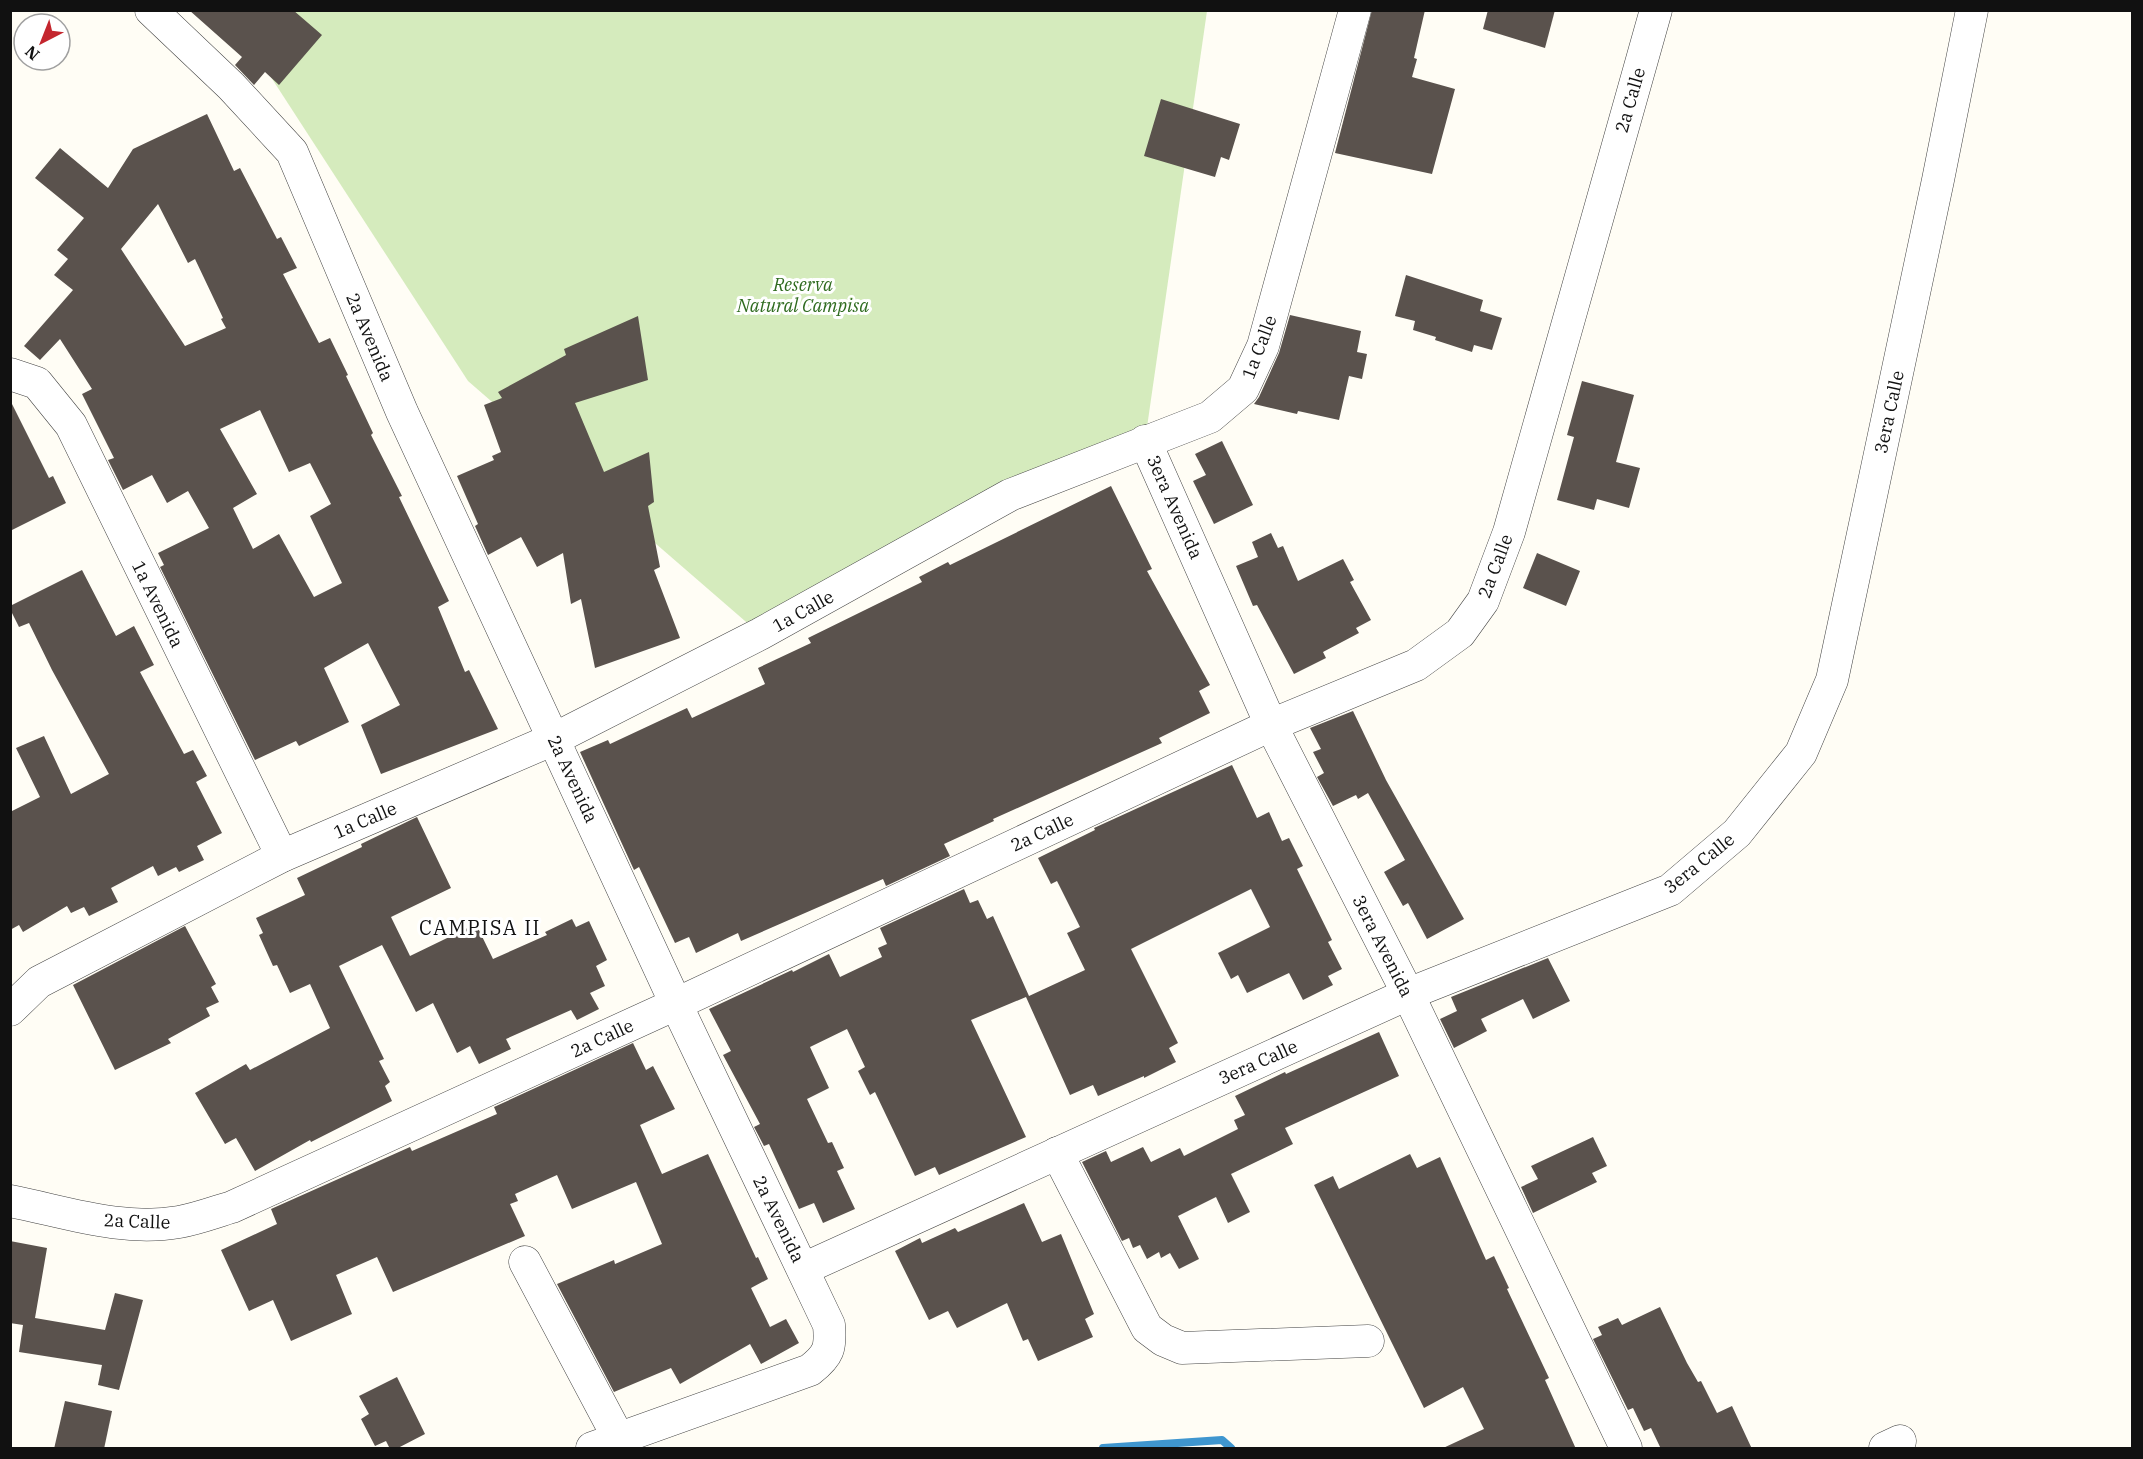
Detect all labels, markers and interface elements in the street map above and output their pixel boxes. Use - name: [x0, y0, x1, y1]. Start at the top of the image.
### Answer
- north arrow: [12, 12, 72, 72]
- text: N: [21, 41, 43, 65]
- street label: 2a Calle: [1610, 65, 1650, 135]
- park label: Reserva Natural Campisa: [736, 273, 869, 317]
- street label: 2a Avenida: [341, 289, 399, 385]
- street label: 1a Calle: [1236, 312, 1282, 382]
- street label: 3era Calle: [1869, 368, 1909, 456]
- street label: 3era Avenida: [1142, 451, 1208, 563]
- street label: 2a Calle: [1472, 531, 1518, 601]
- street label: 1a Avenida: [127, 557, 189, 651]
- street label: 1a Calle: [768, 585, 838, 637]
- street label: 2a Avenida: [543, 732, 603, 826]
- street label: 1a Calle: [330, 796, 400, 844]
- street label: 2a Calle: [1007, 808, 1077, 856]
- street label: 3era Calle: [1659, 828, 1739, 898]
- street label: 3era Avenida: [1347, 891, 1419, 1001]
- district label: CAMPISA II: [419, 914, 541, 941]
- street label: 2a Calle: [567, 1014, 637, 1062]
- street label: 3era Calle: [1215, 1034, 1301, 1090]
- street label: 2a Avenida: [748, 1172, 810, 1266]
- street label: 2a Calle: [103, 1208, 171, 1234]

